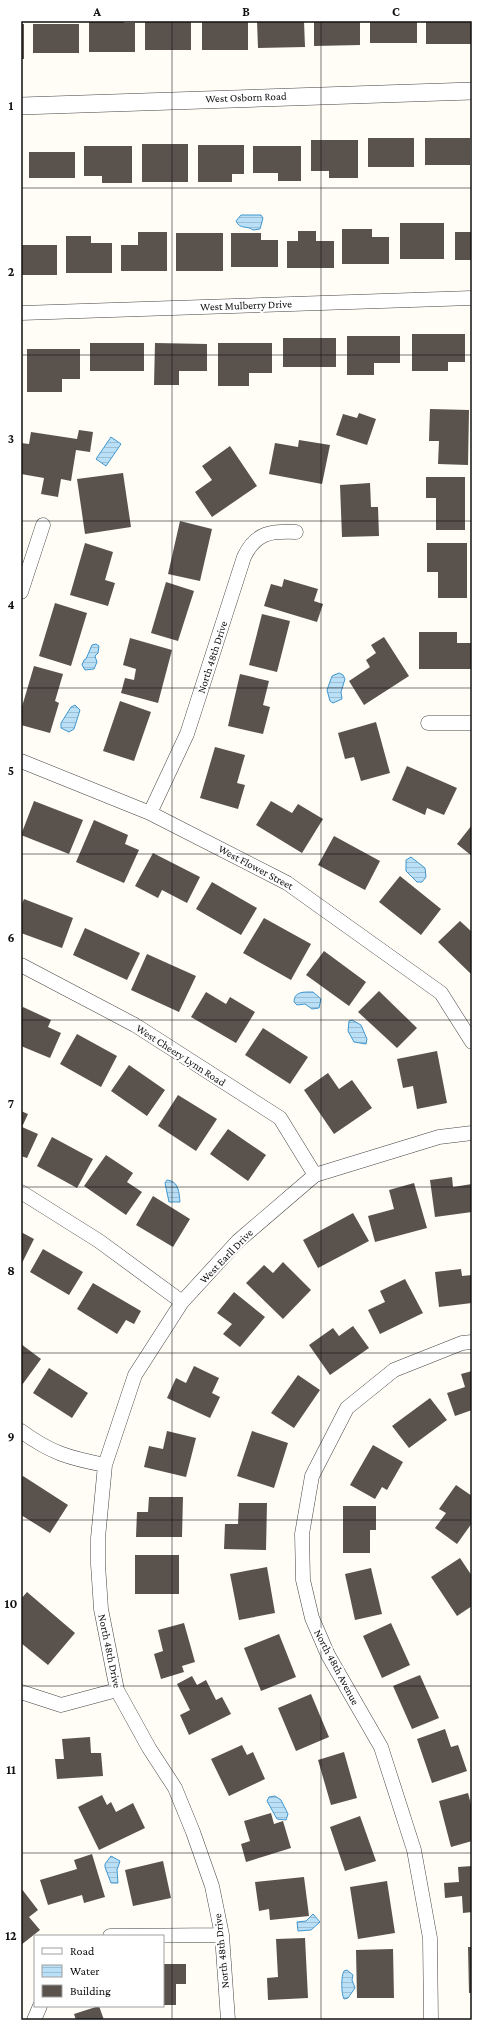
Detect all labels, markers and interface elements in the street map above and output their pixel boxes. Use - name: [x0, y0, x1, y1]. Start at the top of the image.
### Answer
- text: A: [92, 4, 101, 19]
- text: B: [242, 4, 250, 19]
- text: C: [392, 4, 400, 19]
- street label: West Osborn Road: [205, 90, 287, 104]
- text: 1: [9, 98, 14, 113]
- text: 2: [8, 264, 15, 279]
- street label: West Mulberry Drive: [200, 297, 292, 314]
- text: 3: [8, 431, 14, 446]
- text: 4: [7, 597, 15, 612]
- street label: North 48th Drive: [195, 619, 229, 695]
- text: 5: [8, 763, 14, 778]
- street label: West Flower Street: [217, 842, 296, 892]
- text: 6: [7, 930, 15, 945]
- street label: West Cheery Lynn Road: [134, 1022, 228, 1089]
- text: 7: [8, 1096, 14, 1111]
- street label: West Earll Drive: [197, 1226, 255, 1286]
- text: 8: [7, 1263, 15, 1278]
- text: 9: [7, 1429, 15, 1444]
- text: 10: [5, 1596, 17, 1611]
- street label: North 48th Drive: [96, 1613, 124, 1689]
- street label: North 48th Avenue: [312, 1627, 362, 1707]
- text: 11: [6, 1762, 16, 1777]
- street label: North 48th Drive: [211, 1913, 231, 1989]
- text: 12: [5, 1928, 17, 1943]
- legend: [34, 1935, 164, 2007]
- text: Road: [70, 1944, 95, 1958]
- text: Water: [70, 1964, 100, 1978]
- text: Building: [70, 1984, 111, 1998]

